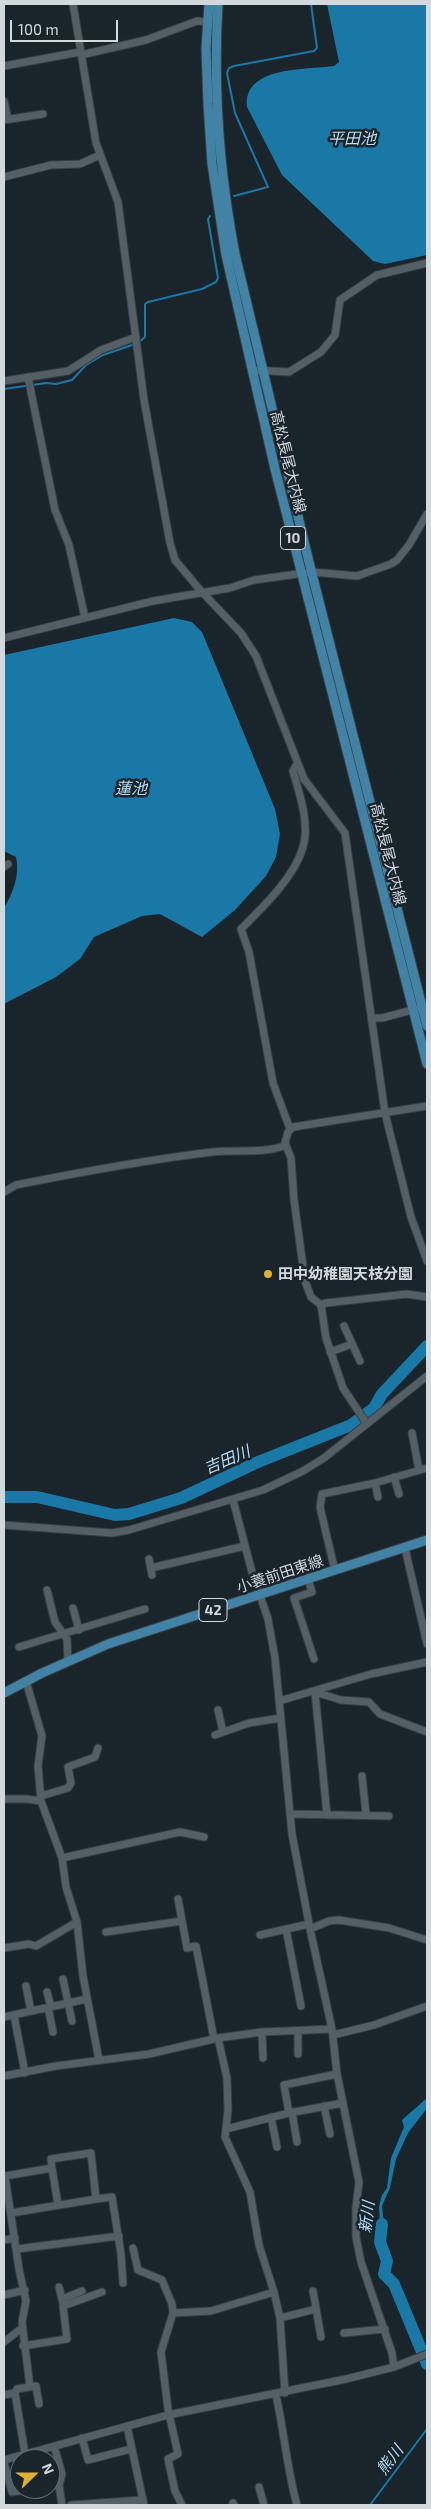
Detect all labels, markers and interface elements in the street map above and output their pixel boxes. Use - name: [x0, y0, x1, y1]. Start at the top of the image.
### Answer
- scale bar: [12, 10, 120, 42]
- text: 100 m: [18, 20, 59, 38]
- water label: 平田池: [328, 129, 376, 149]
- street label: 高松長尾大内線: [267, 409, 309, 515]
- road number: 10: [280, 526, 306, 550]
- water label: 蓮池: [115, 779, 147, 799]
- street label: 高松長尾大内線: [367, 801, 409, 907]
- place label: 田中幼稚園天枝分園: [278, 1265, 413, 1283]
- marker: 田中幼稚園天枝分園: [262, 1268, 274, 1280]
- water label: 吉田川: [201, 1442, 253, 1478]
- street label: 小蓑前田東線: [234, 1552, 326, 1596]
- road number: 42: [199, 1598, 227, 1622]
- water label: 新川: [356, 2200, 378, 2234]
- water label: 熊川: [373, 2441, 407, 2479]
- north arrow: [10, 2449, 60, 2499]
- text: N: [39, 2461, 58, 2476]

